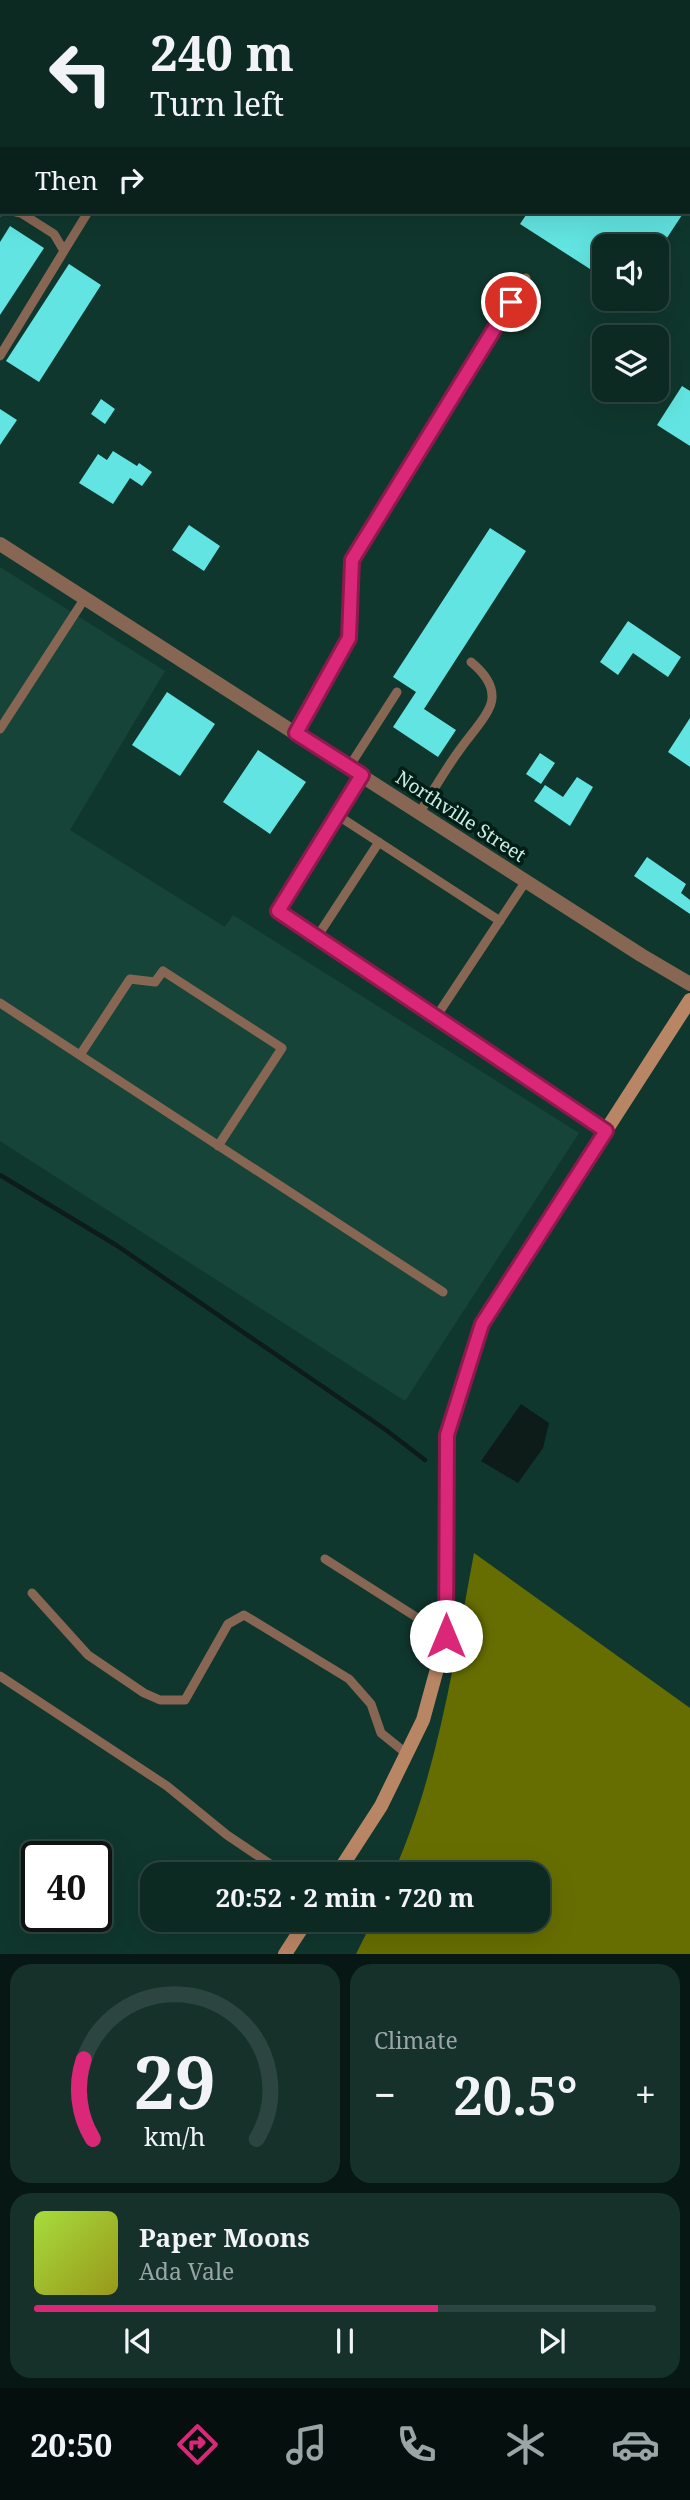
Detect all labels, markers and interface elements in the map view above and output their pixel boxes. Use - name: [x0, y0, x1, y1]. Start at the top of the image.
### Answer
- text: 240 m: [150, 19, 294, 85]
- icon: left: [35, 28, 126, 119]
- text: Turn left: [150, 82, 284, 125]
- icon: right: [112, 161, 150, 199]
- text: Then: [35, 162, 98, 198]
- map controls: [592, 234, 669, 402]
- button: sound: [592, 234, 669, 311]
- pin: [481, 272, 541, 332]
- icon: arrive: [492, 283, 530, 321]
- button: layers: [592, 325, 669, 402]
- street label: Northville Street: [391, 764, 531, 868]
- position arrow: [409, 1599, 483, 1673]
- speed limit sign: 40: [21, 1841, 112, 1932]
- text: 20:52 · 2 min · 720 m: [215, 1879, 475, 1915]
- text: Climate: [374, 2024, 458, 2056]
- text: 29: [134, 2032, 216, 2131]
- text: 20.5°: [453, 2059, 578, 2130]
- text: −: [374, 2068, 396, 2120]
- text: +: [635, 2068, 656, 2120]
- text: km/h: [144, 2119, 206, 2153]
- text: Paper Moons: [139, 2219, 310, 2255]
- text: Ada Vale: [139, 2255, 234, 2287]
- icon: previous: [119, 2322, 157, 2360]
- icon: pause: [326, 2322, 364, 2360]
- icon: next: [533, 2322, 571, 2360]
- icon: directions: [173, 2420, 222, 2469]
- icon: music: [282, 2420, 331, 2469]
- icon: phone: [392, 2420, 441, 2469]
- icon: climate: [501, 2420, 550, 2469]
- icon: car: [611, 2420, 660, 2469]
- text: 20:50: [30, 2423, 112, 2466]

